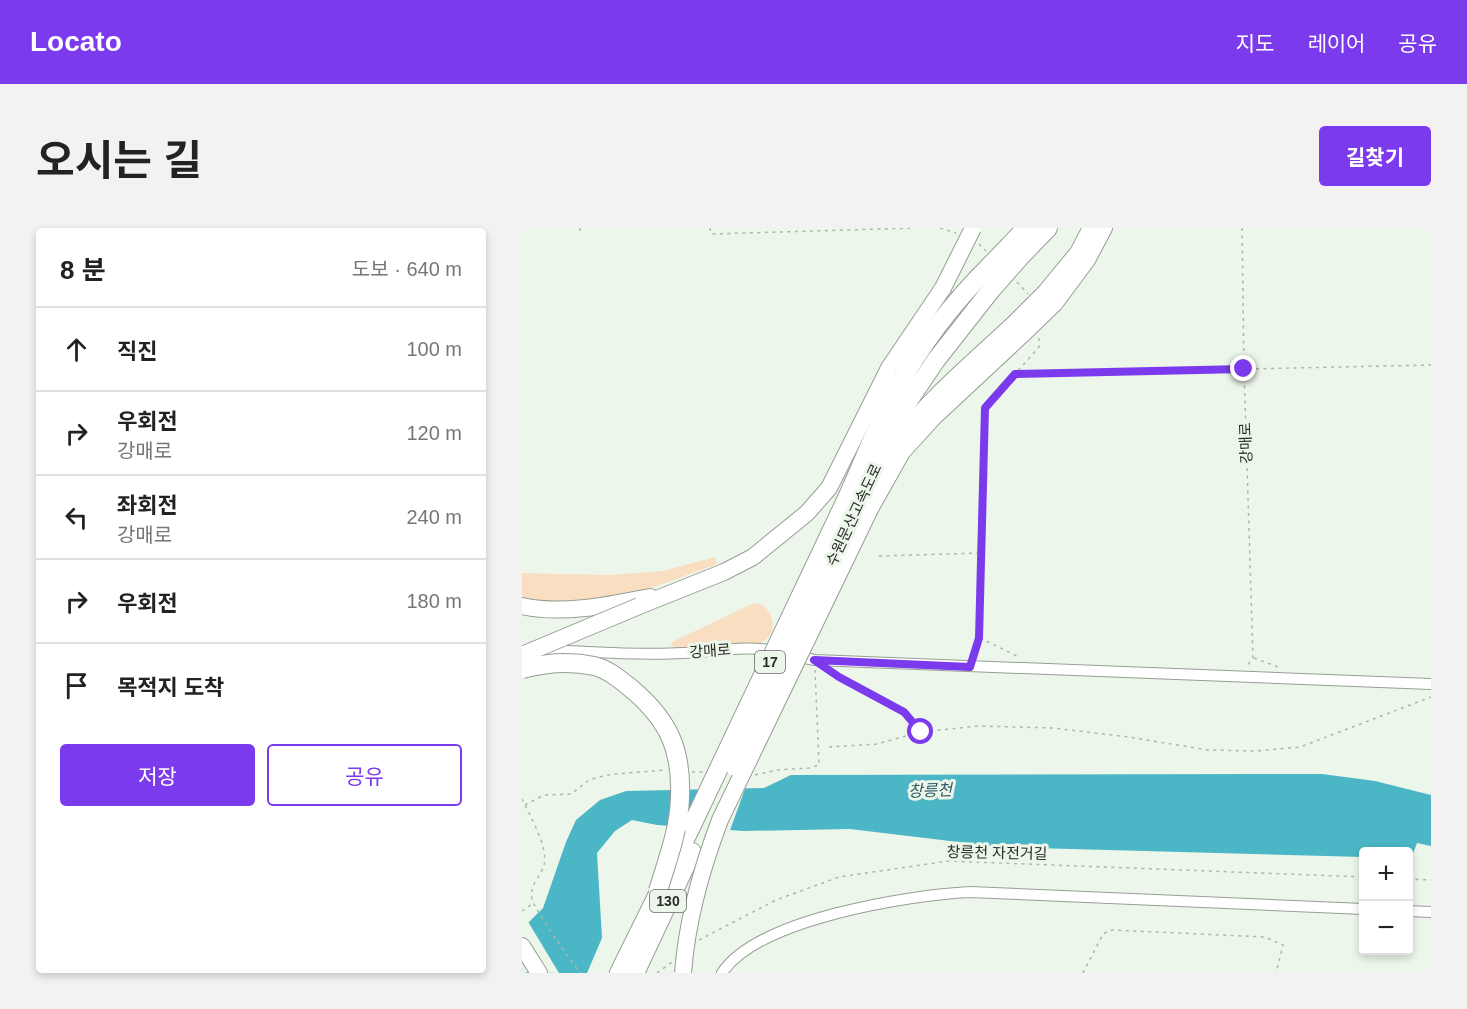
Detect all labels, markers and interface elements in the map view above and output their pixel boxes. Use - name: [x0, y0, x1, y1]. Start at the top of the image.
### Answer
- text: Locato: [30, 26, 122, 57]
- text: 지도: [1236, 32, 1274, 55]
- text: 레이어: [1307, 32, 1365, 55]
- text: 공유: [1398, 32, 1437, 55]
- button: 길찾기: [1319, 126, 1431, 186]
- text: 오시는 길: [36, 137, 202, 184]
- text: 8 분: [60, 255, 106, 285]
- text: 도보 · 640 m: [352, 258, 462, 280]
- icon: ahead: [60, 333, 93, 366]
- text: 100 m: [406, 338, 462, 360]
- text: 직진: [117, 339, 157, 364]
- route end: [1230, 355, 1256, 381]
- text: 우회전: [117, 409, 178, 434]
- icon: right: [60, 417, 93, 450]
- text: 120 m: [406, 422, 462, 444]
- street label: 강매로: [1236, 422, 1255, 464]
- text: 강매로: [117, 440, 172, 462]
- street label: 수원문산고속도로: [823, 461, 885, 568]
- text: 좌회전: [117, 493, 178, 518]
- icon: left: [60, 501, 93, 534]
- text: 240 m: [406, 506, 462, 528]
- text: 강매로: [117, 524, 172, 546]
- icon: right: [60, 585, 93, 618]
- text: 180 m: [406, 590, 462, 612]
- text: 우회전: [117, 591, 178, 616]
- street label: 강매로: [689, 641, 731, 660]
- road number: 17: [755, 651, 785, 673]
- icon: arrive: [60, 669, 93, 702]
- text: 목적지 도착: [117, 675, 224, 700]
- route start: [907, 718, 933, 744]
- button: 저장: [60, 744, 255, 806]
- button: 공유: [267, 744, 462, 806]
- water label: 창릉천: [908, 781, 955, 800]
- street label: 창릉천 자전거길: [946, 843, 1048, 862]
- map controls: [1359, 847, 1413, 955]
- button: +: [1359, 847, 1413, 901]
- road number: 130: [650, 890, 686, 912]
- button: −: [1359, 901, 1413, 955]

